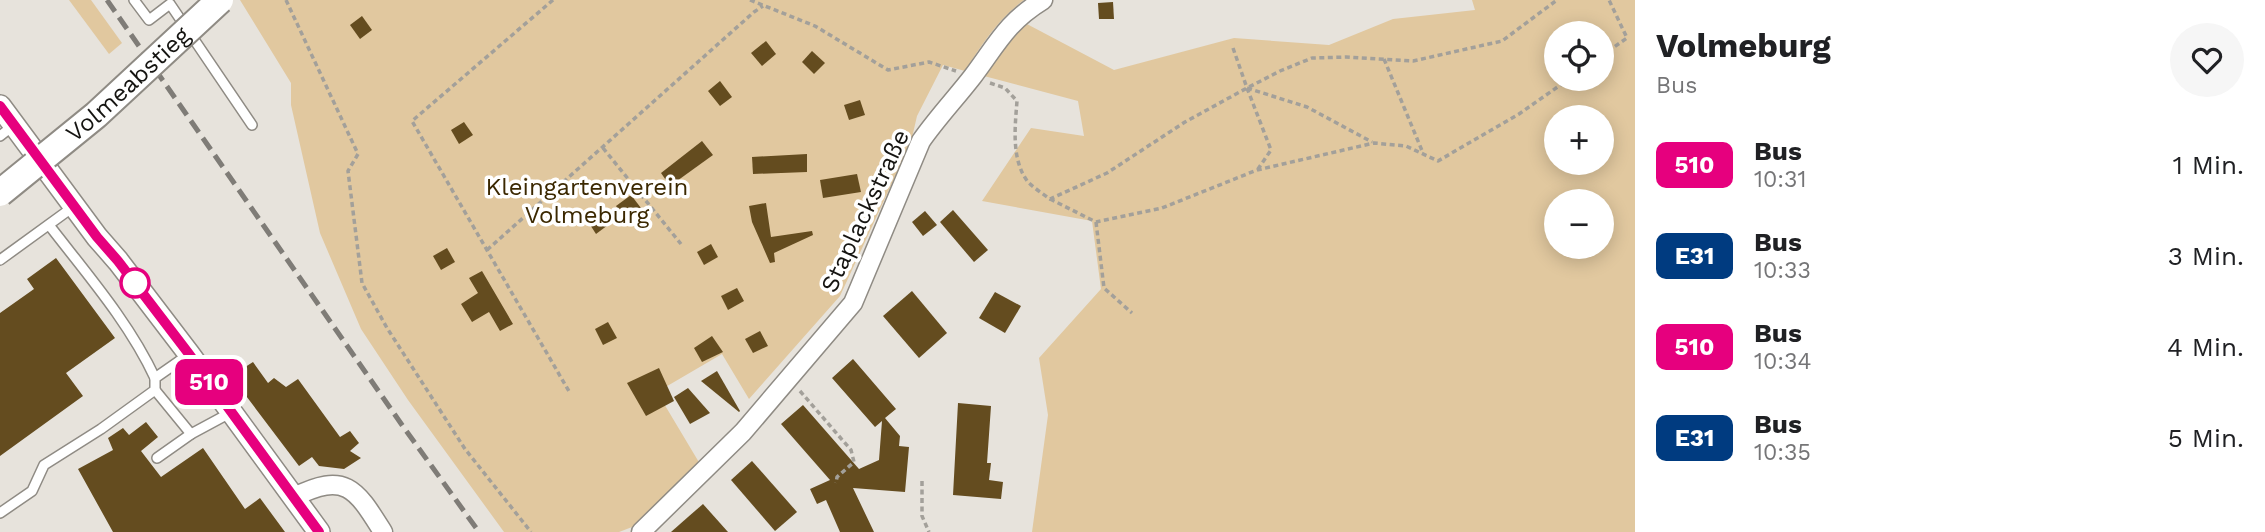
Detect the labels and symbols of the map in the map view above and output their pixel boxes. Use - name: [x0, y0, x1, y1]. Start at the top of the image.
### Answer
- street label: Volmeabstieg: [60, 21, 196, 148]
- street label: Staplackstraße: [815, 125, 915, 297]
- park label: Kleingartenverein Volmeburg: [486, 173, 688, 229]
- unlabelled marker: [120, 268, 150, 298]
- line badge: 510: [169, 359, 249, 405]

